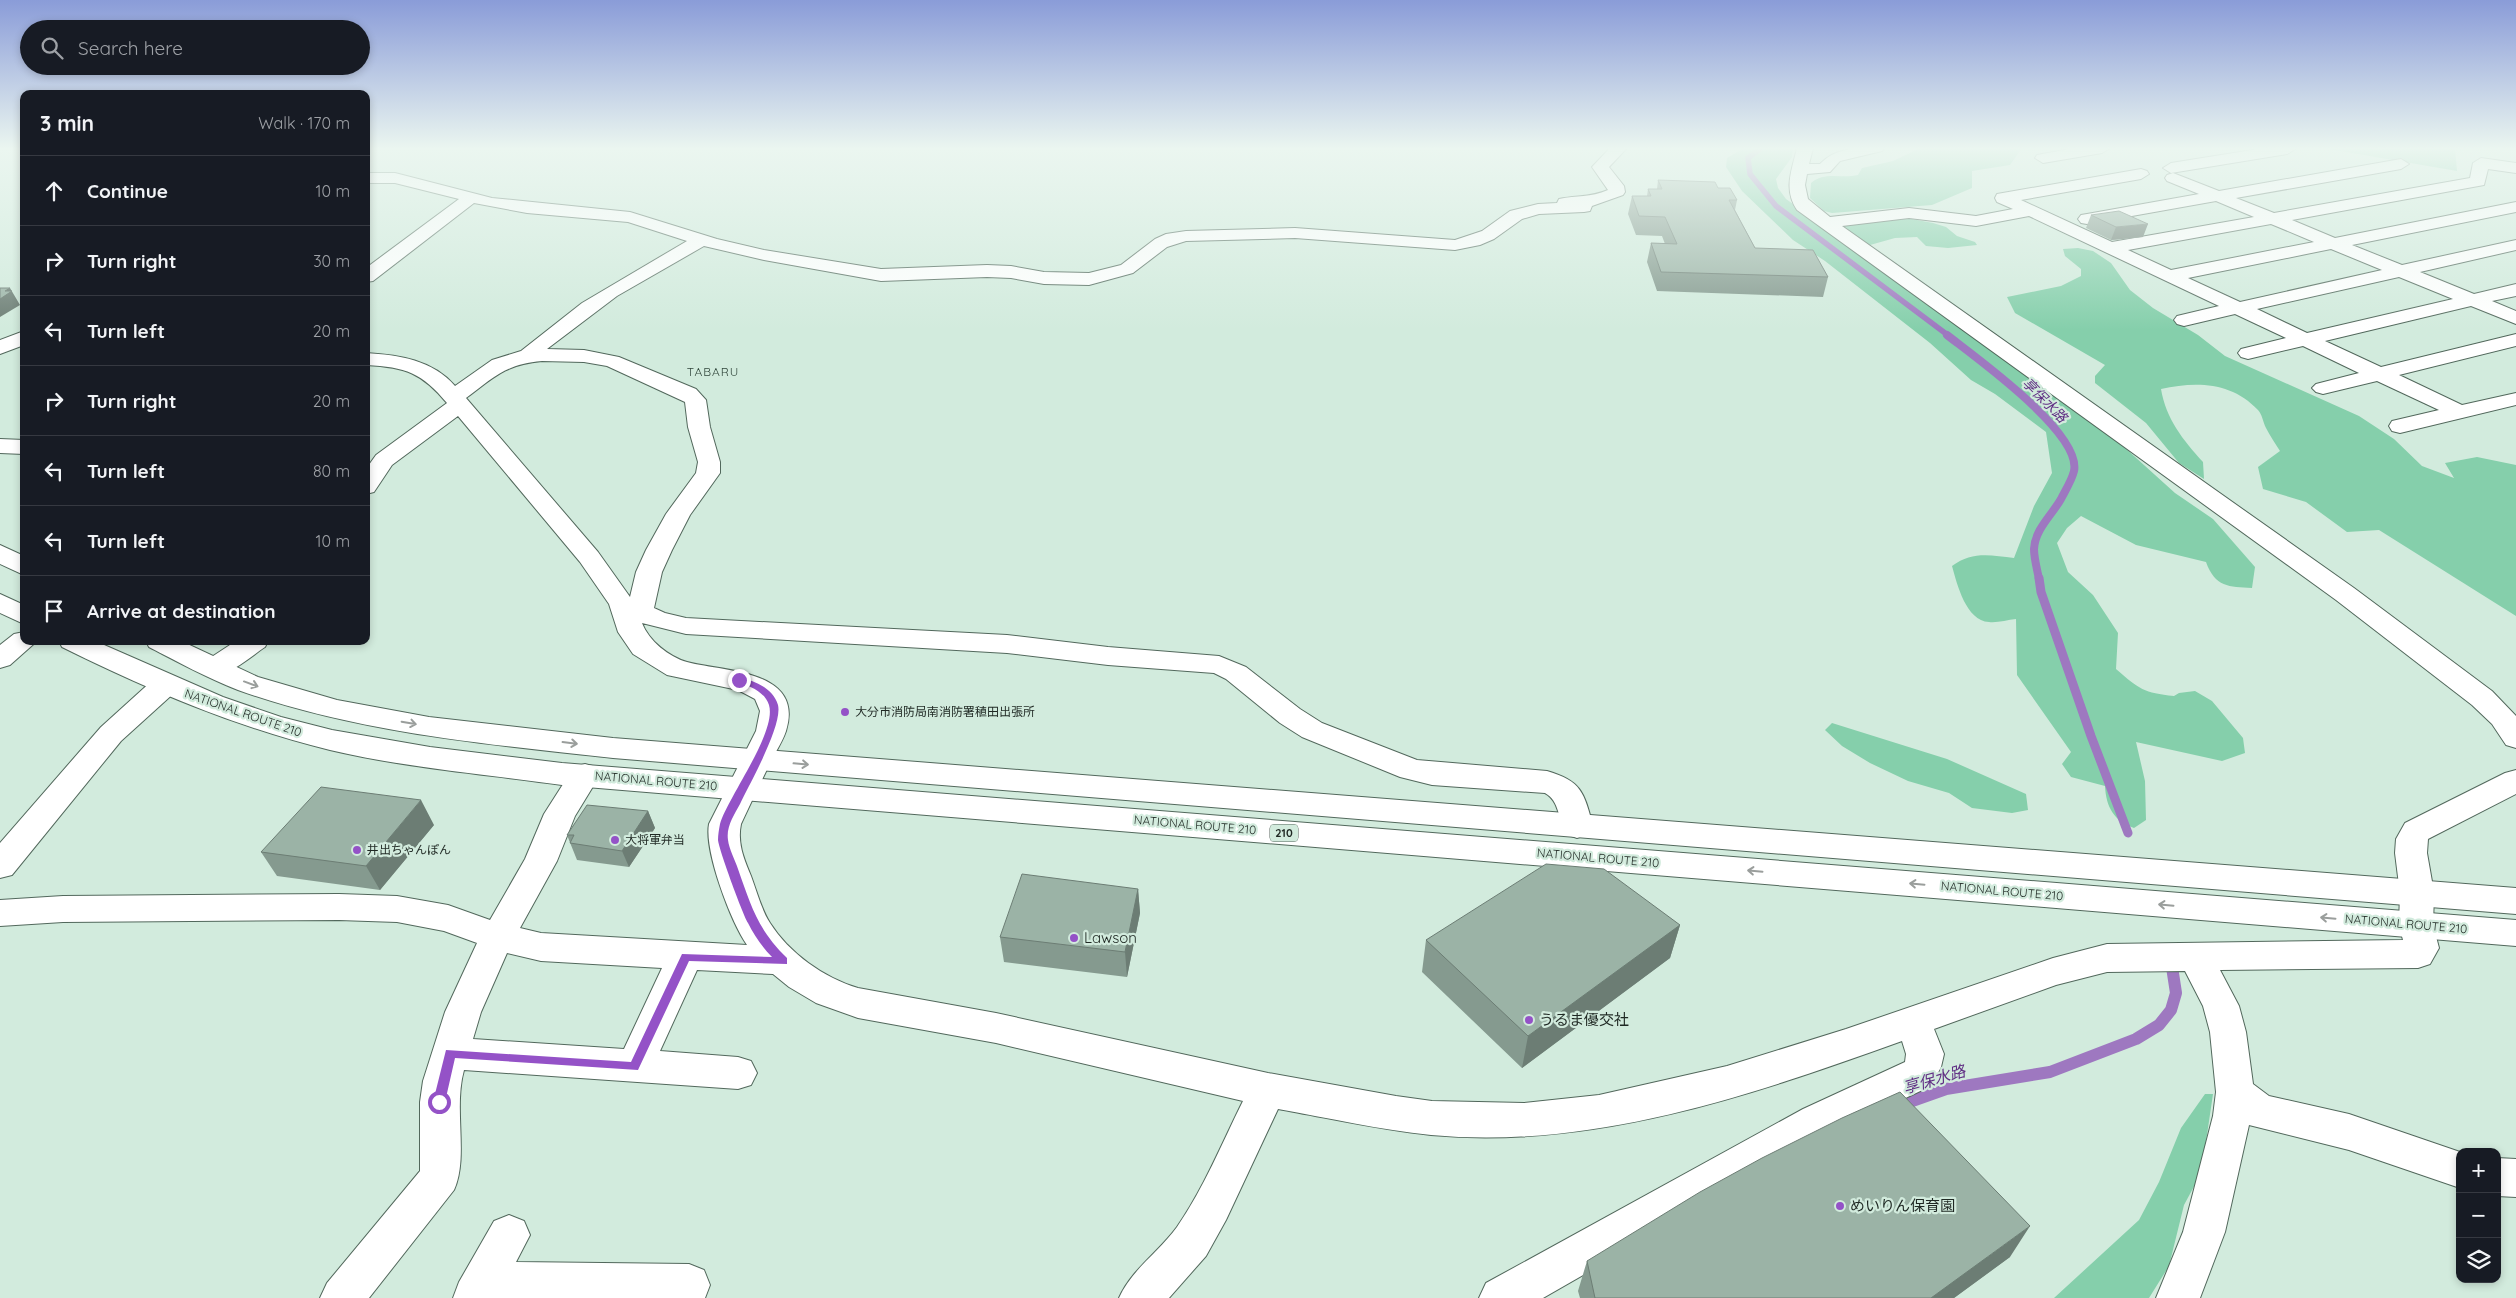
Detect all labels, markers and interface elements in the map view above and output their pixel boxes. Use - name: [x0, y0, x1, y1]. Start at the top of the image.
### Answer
- search box: [20, 20, 370, 75]
- icon: search: [38, 34, 66, 62]
- text: Search here: [78, 36, 183, 60]
- text: 3 min: [40, 110, 94, 136]
- text: Walk · 170 m: [258, 113, 350, 133]
- icon: ahead: [40, 177, 68, 205]
- text: Continue: [87, 179, 168, 203]
- text: 10 m: [316, 181, 350, 201]
- icon: right: [40, 247, 68, 275]
- text: Turn right: [87, 249, 176, 273]
- text: 30 m: [313, 251, 350, 271]
- icon: left: [40, 317, 68, 345]
- text: Turn left: [87, 319, 165, 343]
- text: 20 m: [313, 321, 350, 341]
- district label: TABARU: [687, 364, 739, 379]
- water label: 享保水路: [2019, 374, 2072, 427]
- icon: right: [40, 387, 68, 415]
- text: Turn right: [87, 389, 176, 413]
- text: 20 m: [313, 391, 350, 411]
- icon: left: [40, 457, 68, 485]
- text: Turn left: [87, 459, 165, 483]
- text: 80 m: [313, 461, 350, 481]
- icon: left: [40, 527, 68, 555]
- text: Turn left: [87, 529, 165, 553]
- text: 10 m: [316, 531, 350, 551]
- icon: arrive: [40, 597, 68, 625]
- text: Arrive at destination: [87, 599, 276, 623]
- route end: [728, 669, 751, 692]
- one-way arrow: [243, 680, 258, 689]
- street label: NATIONAL ROUTE 210: [183, 685, 304, 740]
- place label: 大分市消防局南消防署稙田出張所: [855, 704, 1035, 719]
- marker: 大分市消防局南消防署稙田出張所: [839, 706, 851, 718]
- one-way arrow: [400, 719, 416, 729]
- one-way arrow: [562, 738, 578, 748]
- one-way arrow: [793, 759, 809, 769]
- street label: NATIONAL ROUTE 210: [594, 768, 718, 793]
- street label: NATIONAL ROUTE 210: [1133, 812, 1257, 837]
- road number: 210: [1270, 824, 1298, 841]
- place label: 大将軍弁当: [625, 832, 685, 847]
- marker: 大将軍弁当: [609, 834, 621, 846]
- place label: 井出ちゃんぽん: [367, 842, 451, 857]
- marker: 井出ちゃんぽん: [351, 844, 363, 856]
- street label: NATIONAL ROUTE 210: [1536, 845, 1660, 870]
- one-way arrow: [1747, 867, 1763, 876]
- street label: NATIONAL ROUTE 210: [1940, 878, 2064, 903]
- one-way arrow: [1909, 880, 1925, 889]
- one-way arrow: [2158, 900, 2174, 910]
- street label: NATIONAL ROUTE 210: [2344, 911, 2468, 936]
- one-way arrow: [2320, 913, 2336, 923]
- place label: Lawson: [1084, 928, 1137, 947]
- marker: Lawson: [1068, 932, 1080, 944]
- place label: うるま優交社: [1539, 1010, 1629, 1029]
- marker: うるま優交社: [1523, 1014, 1535, 1026]
- water label: 享保水路: [1900, 1060, 1969, 1097]
- route start: [428, 1091, 451, 1114]
- map controls: [2456, 1148, 2501, 1283]
- button: +: [2456, 1148, 2501, 1193]
- button: −: [2456, 1193, 2501, 1238]
- place label: めいりん保育園: [1850, 1196, 1955, 1215]
- marker: めいりん保育園: [1834, 1200, 1846, 1212]
- button: layers: [2456, 1238, 2501, 1283]

